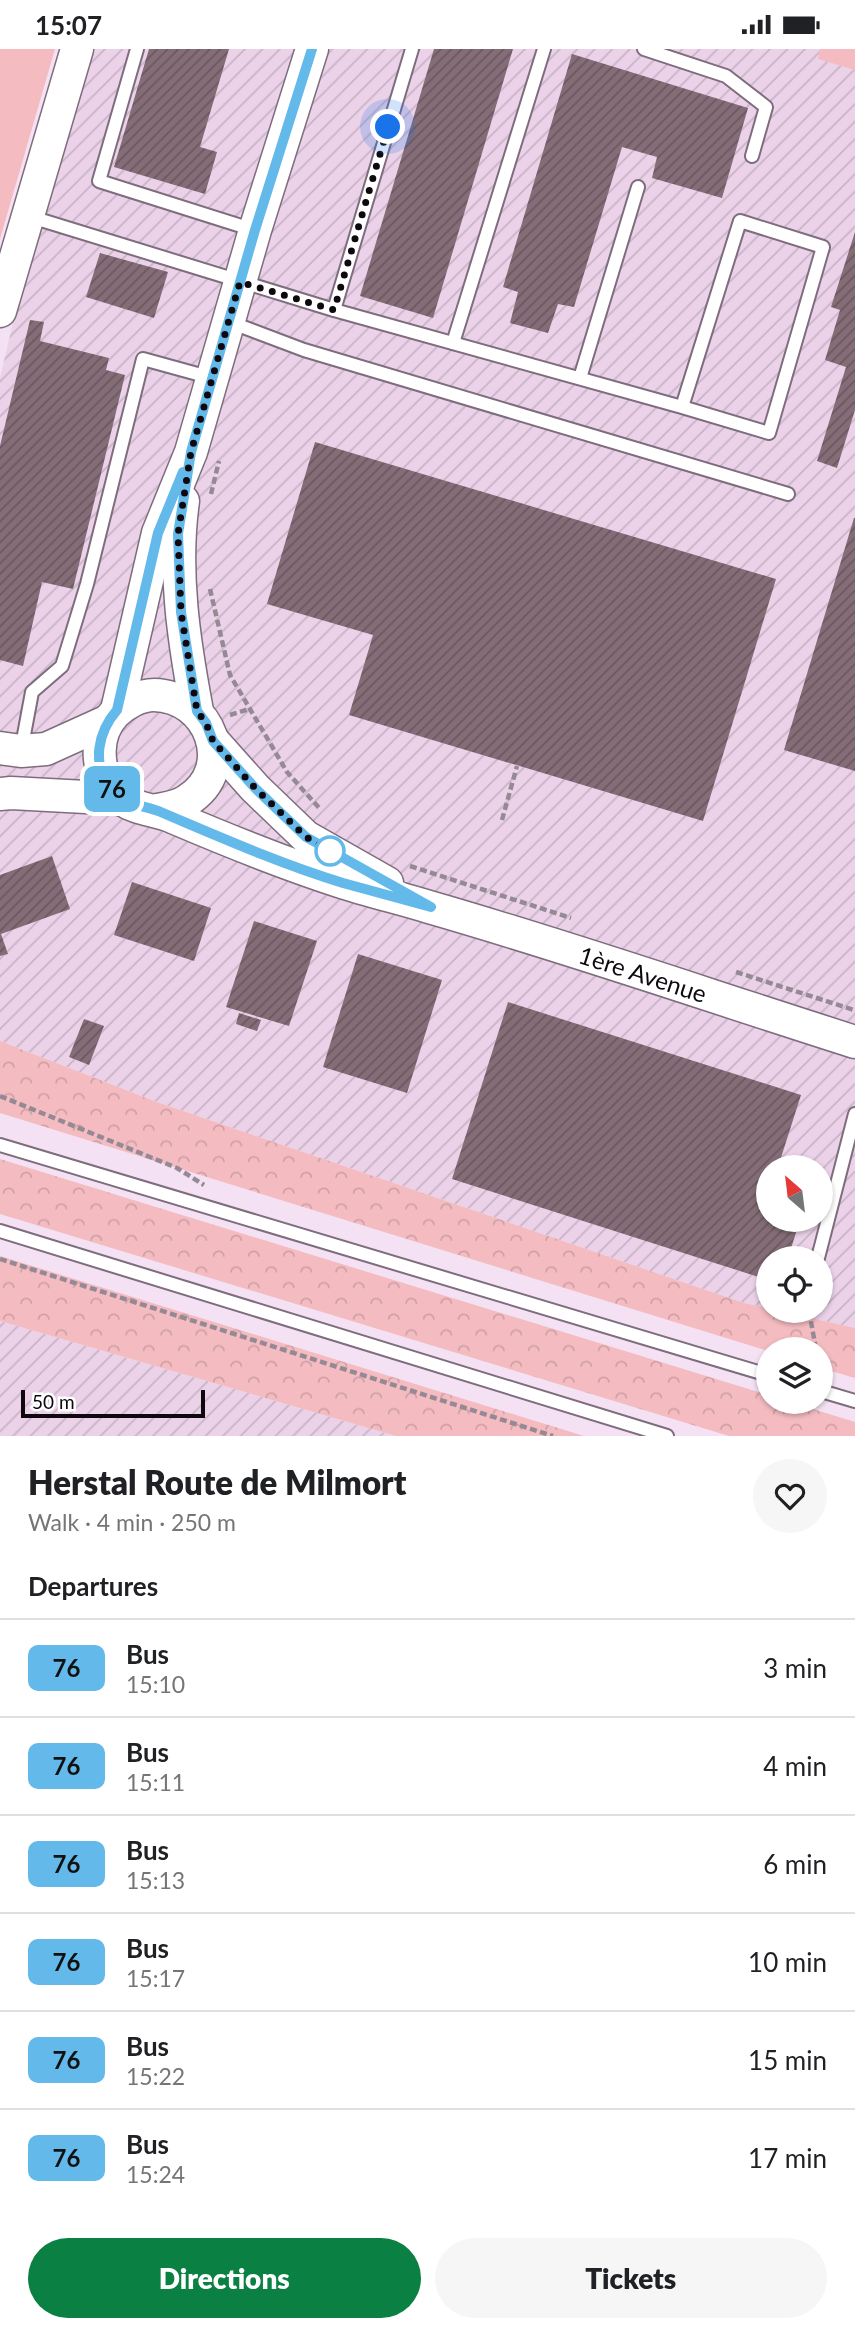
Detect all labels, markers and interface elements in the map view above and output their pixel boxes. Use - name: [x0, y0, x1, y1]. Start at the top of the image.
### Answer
- text: 15:07: [35, 9, 102, 41]
- your location: [370, 109, 405, 144]
- line badge: 76: [80, 766, 144, 812]
- text: 76: [98, 774, 126, 803]
- unlabelled marker: [315, 836, 345, 866]
- street label: 1ère Avenue: [576, 939, 711, 1008]
- north arrow: [756, 1155, 833, 1232]
- map controls: [756, 1155, 833, 1414]
- button: locate: [756, 1246, 833, 1323]
- button: layers: [756, 1337, 833, 1414]
- scale bar: [21, 1387, 205, 1419]
- text: 50 m: [32, 1390, 75, 1413]
- button: heart: [753, 1459, 827, 1533]
- text: Herstal Route de Milmort: [28, 1462, 406, 1502]
- text: Walk · 4 min · 250 m: [28, 1508, 236, 1536]
- text: Departures: [28, 1570, 158, 1602]
- text: Bus: [126, 1638, 169, 1670]
- text: 3 min: [763, 1652, 827, 1684]
- text: 76: [53, 1653, 80, 1682]
- text: 15:10: [126, 1670, 185, 1698]
- text: Bus: [126, 1736, 169, 1768]
- text: 4 min: [763, 1750, 827, 1782]
- text: 76: [53, 1751, 80, 1780]
- text: 15:11: [126, 1768, 185, 1796]
- text: Bus: [126, 1834, 169, 1866]
- text: 6 min: [763, 1848, 827, 1880]
- text: 76: [53, 1849, 80, 1878]
- text: 15:13: [126, 1866, 185, 1894]
- text: Bus: [126, 1932, 169, 1964]
- text: 10 min: [748, 1946, 827, 1978]
- text: 76: [53, 1947, 80, 1976]
- text: 15:17: [126, 1964, 185, 1992]
- text: Bus: [126, 2030, 169, 2062]
- text: 15 min: [748, 2044, 827, 2076]
- text: 76: [53, 2045, 80, 2074]
- text: 15:22: [126, 2062, 185, 2090]
- text: Bus: [126, 2128, 169, 2160]
- text: 17 min: [748, 2142, 827, 2174]
- text: 76: [53, 2143, 80, 2172]
- text: 15:24: [126, 2160, 185, 2188]
- button: Directions: [28, 2238, 421, 2318]
- button: Tickets: [435, 2238, 827, 2318]

